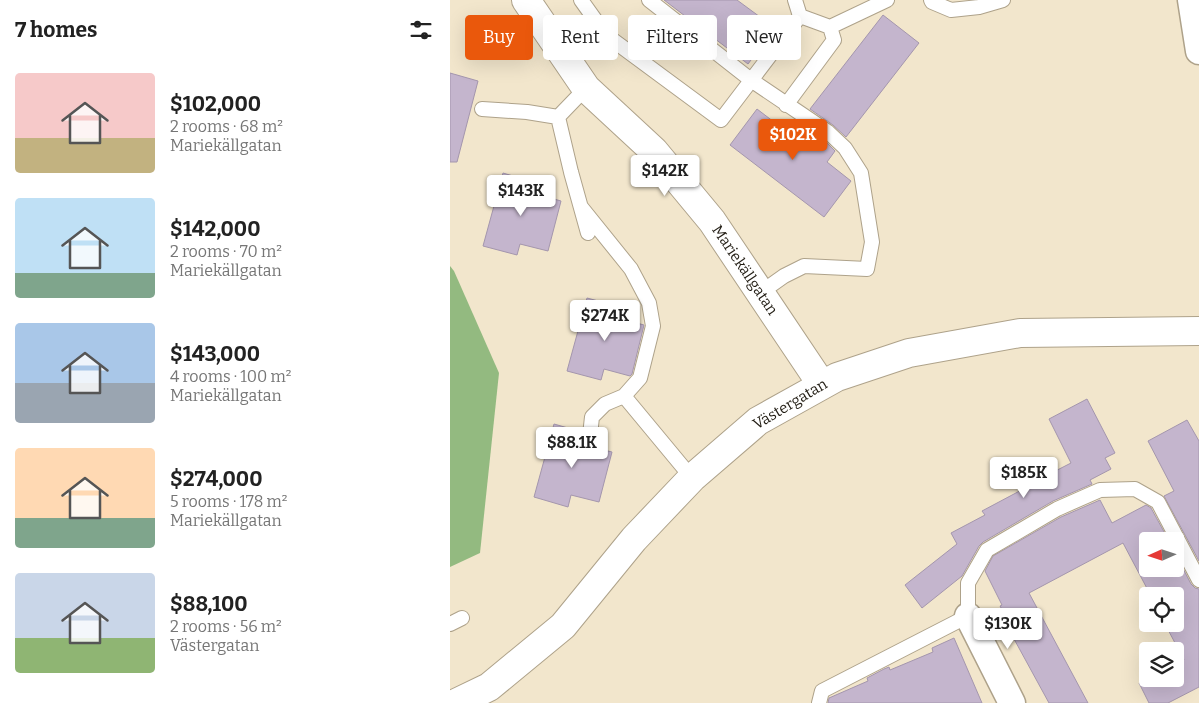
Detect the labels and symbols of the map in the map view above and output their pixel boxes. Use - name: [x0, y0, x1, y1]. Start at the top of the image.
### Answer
- pin: $102K: [758, 119, 828, 161]
- pin: $142K: [630, 154, 700, 197]
- pin: $143K: [486, 174, 556, 217]
- street label: Mariekällgatan: [708, 222, 782, 319]
- pin: $274K: [570, 300, 640, 342]
- street label: Västergatan: [749, 374, 831, 433]
- pin: $88.1K: [531, 426, 613, 469]
- pin: $185K: [989, 456, 1059, 499]
- north arrow: [1139, 532, 1184, 578]
- pin: $130K: [973, 608, 1043, 650]

